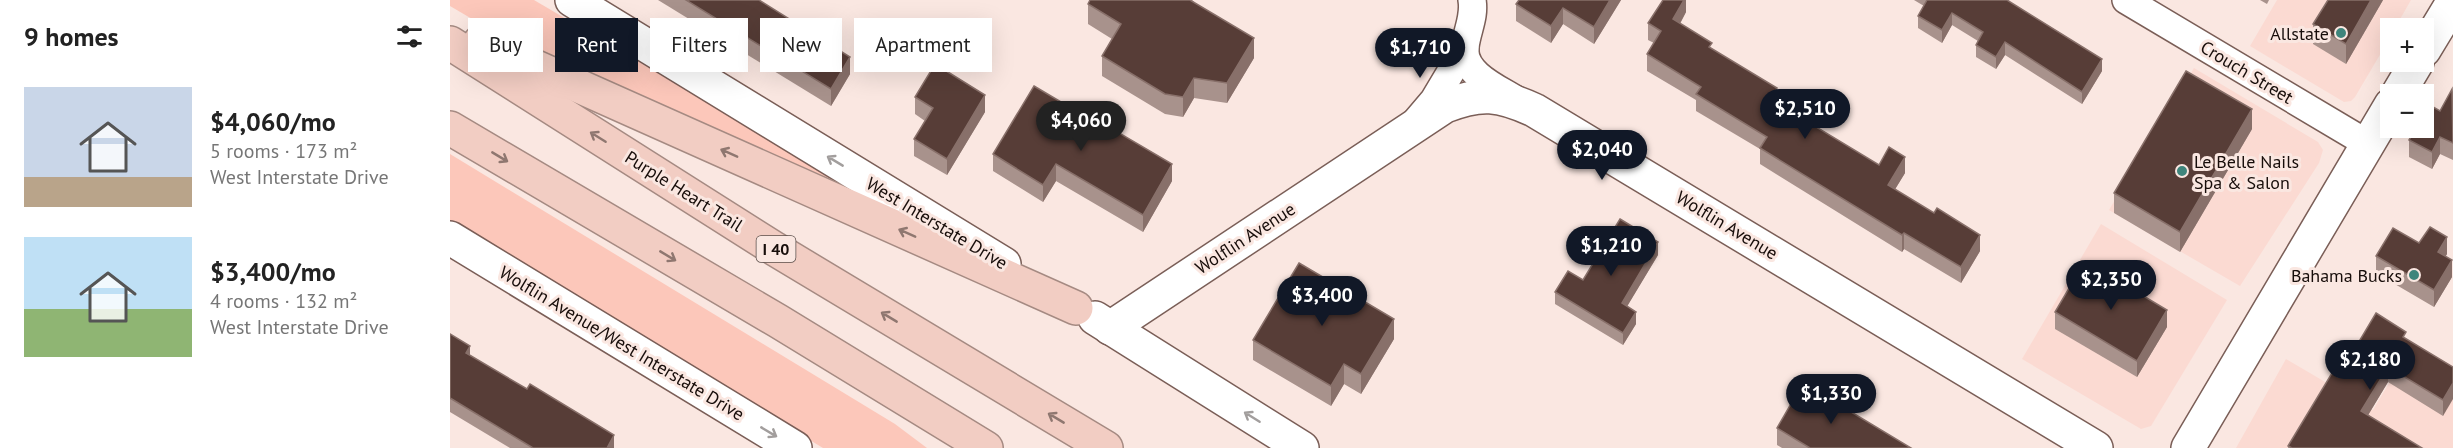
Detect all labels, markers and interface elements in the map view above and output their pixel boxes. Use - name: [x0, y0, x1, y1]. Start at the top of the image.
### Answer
- chip: Buy: [468, 18, 543, 72]
- chip: Rent: [555, 18, 638, 72]
- chip: Filters: [650, 18, 748, 72]
- chip: New: [760, 18, 842, 72]
- chip: Apartment: [854, 18, 992, 72]
- map controls: [2380, 18, 2434, 138]
- button: +: [2380, 18, 2434, 72]
- text: 9 homes: [24, 20, 119, 53]
- icon: filters: [393, 20, 426, 53]
- place label: Allstate: [2270, 22, 2329, 45]
- marker: Allstate: [2334, 26, 2348, 40]
- pin: $1,710: [1371, 28, 1469, 79]
- text: $1,710: [1389, 34, 1451, 60]
- street label: Crouch Street: [2196, 35, 2298, 109]
- button: −: [2380, 84, 2434, 138]
- pin: $2,510: [1756, 89, 1854, 140]
- text: $2,510: [1774, 95, 1836, 121]
- pin: $4,060: [1032, 101, 1130, 152]
- text: $4,060/mo: [210, 105, 336, 138]
- text: $4,060: [1050, 107, 1112, 133]
- icon: home: [72, 111, 144, 183]
- one-way arrow: [590, 130, 607, 142]
- pin: $2,040: [1553, 130, 1651, 181]
- text: $2,040: [1571, 136, 1633, 162]
- text: 5 rooms · 173 m²: [210, 138, 357, 164]
- street label: Purple Heart Trail: [621, 146, 748, 237]
- one-way arrow: [721, 147, 739, 158]
- place label: Le Belle Nails Spa & Salon: [2194, 150, 2299, 194]
- one-way arrow: [491, 152, 508, 164]
- one-way arrow: [827, 154, 844, 166]
- text: West Interstate Drive: [210, 164, 389, 190]
- marker: Le Belle Nails Spa & Salon: [2175, 164, 2189, 178]
- street label: West Interstate Drive: [862, 172, 1012, 274]
- street label: Wolflin Avenue: [1672, 186, 1782, 264]
- street label: Wolflin Avenue: [1191, 197, 1299, 279]
- one-way arrow: [899, 226, 917, 238]
- pin: $1,210: [1562, 226, 1660, 277]
- text: $1,210: [1580, 232, 1642, 258]
- road number: I 40: [756, 236, 796, 262]
- one-way arrow: [659, 251, 676, 263]
- text: $3,400/mo: [210, 255, 336, 288]
- pin: $2,350: [2062, 260, 2160, 311]
- icon: home: [72, 261, 144, 333]
- street label: Wolflin Avenue/West Interstate Drive: [495, 261, 749, 425]
- place label: Bahama Bucks: [2291, 264, 2402, 287]
- text: $2,350: [2080, 266, 2142, 292]
- marker: Bahama Bucks: [2407, 268, 2421, 282]
- pin: $3,400: [1273, 276, 1371, 327]
- text: $3,400: [1291, 282, 1353, 308]
- text: 4 rooms · 132 m²: [210, 288, 357, 314]
- one-way arrow: [881, 311, 898, 323]
- text: West Interstate Drive: [210, 314, 389, 340]
- pin: $2,180: [2321, 340, 2419, 391]
- text: $2,180: [2339, 346, 2401, 372]
- pin: $1,330: [1782, 374, 1880, 425]
- text: $1,330: [1800, 380, 1862, 406]
- one-way arrow: [1244, 410, 1261, 422]
- one-way arrow: [1048, 411, 1065, 423]
- one-way arrow: [760, 427, 777, 439]

